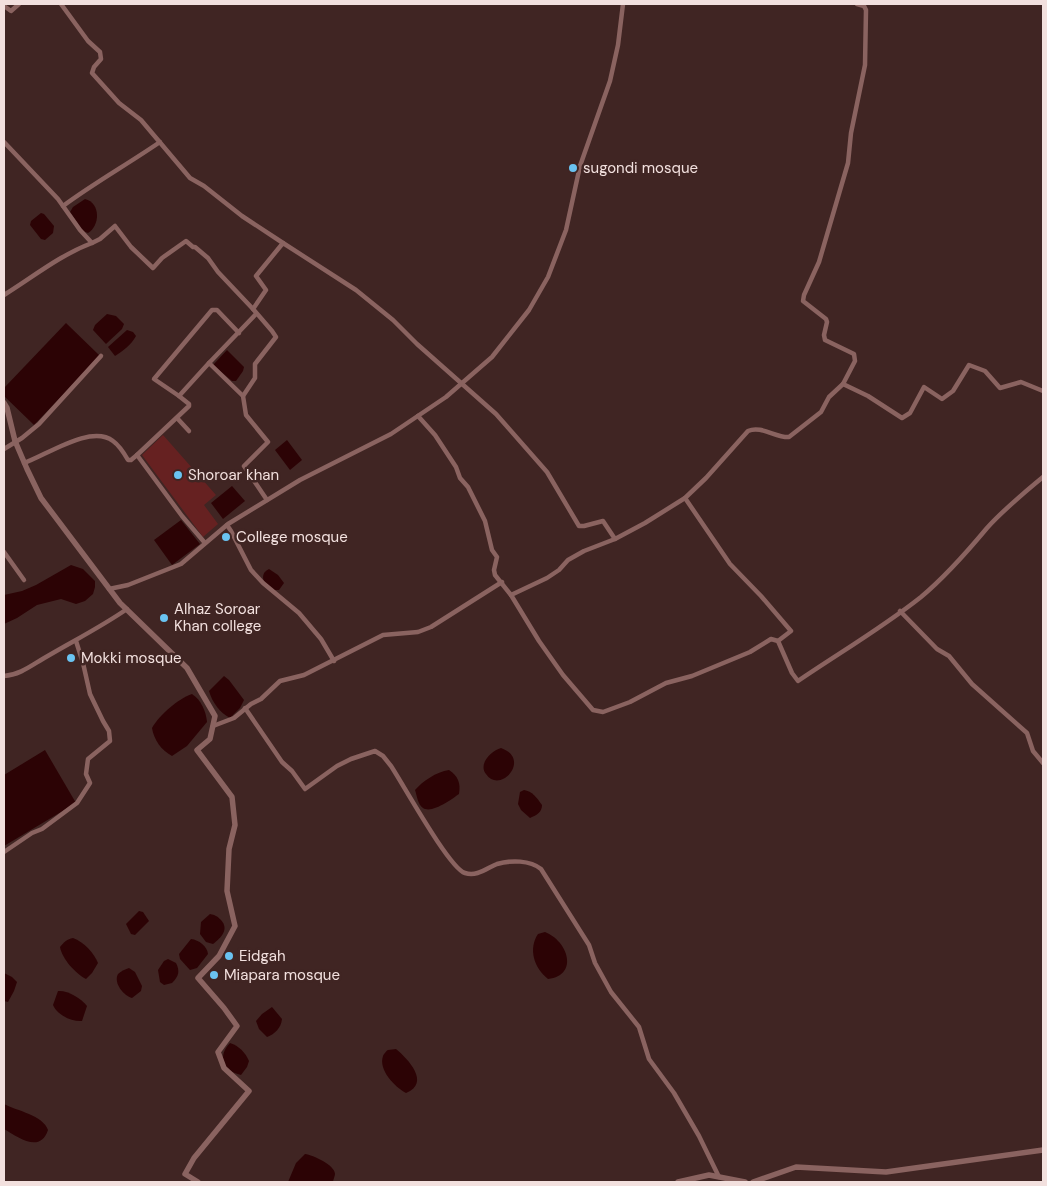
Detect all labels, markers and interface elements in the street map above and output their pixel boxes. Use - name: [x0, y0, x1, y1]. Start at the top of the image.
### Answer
- place label: sugondi mosque: [583, 158, 698, 178]
- marker: sugondi mosque: [567, 162, 579, 174]
- place label: Shoroar khan: [188, 465, 279, 485]
- marker: Shoroar khan: [172, 469, 184, 481]
- place label: College mosque: [236, 527, 348, 547]
- marker: College mosque: [220, 531, 232, 543]
- place label: Alhaz Soroar Khan college: [174, 599, 261, 636]
- marker: Alhaz Soroar Khan college: [158, 612, 170, 624]
- place label: Mokki mosque: [81, 648, 182, 668]
- marker: Mokki mosque: [65, 652, 77, 664]
- place label: Eidgah: [239, 946, 286, 966]
- marker: Eidgah: [223, 950, 235, 962]
- place label: Miapara mosque: [224, 965, 340, 985]
- marker: Miapara mosque: [208, 969, 220, 981]

